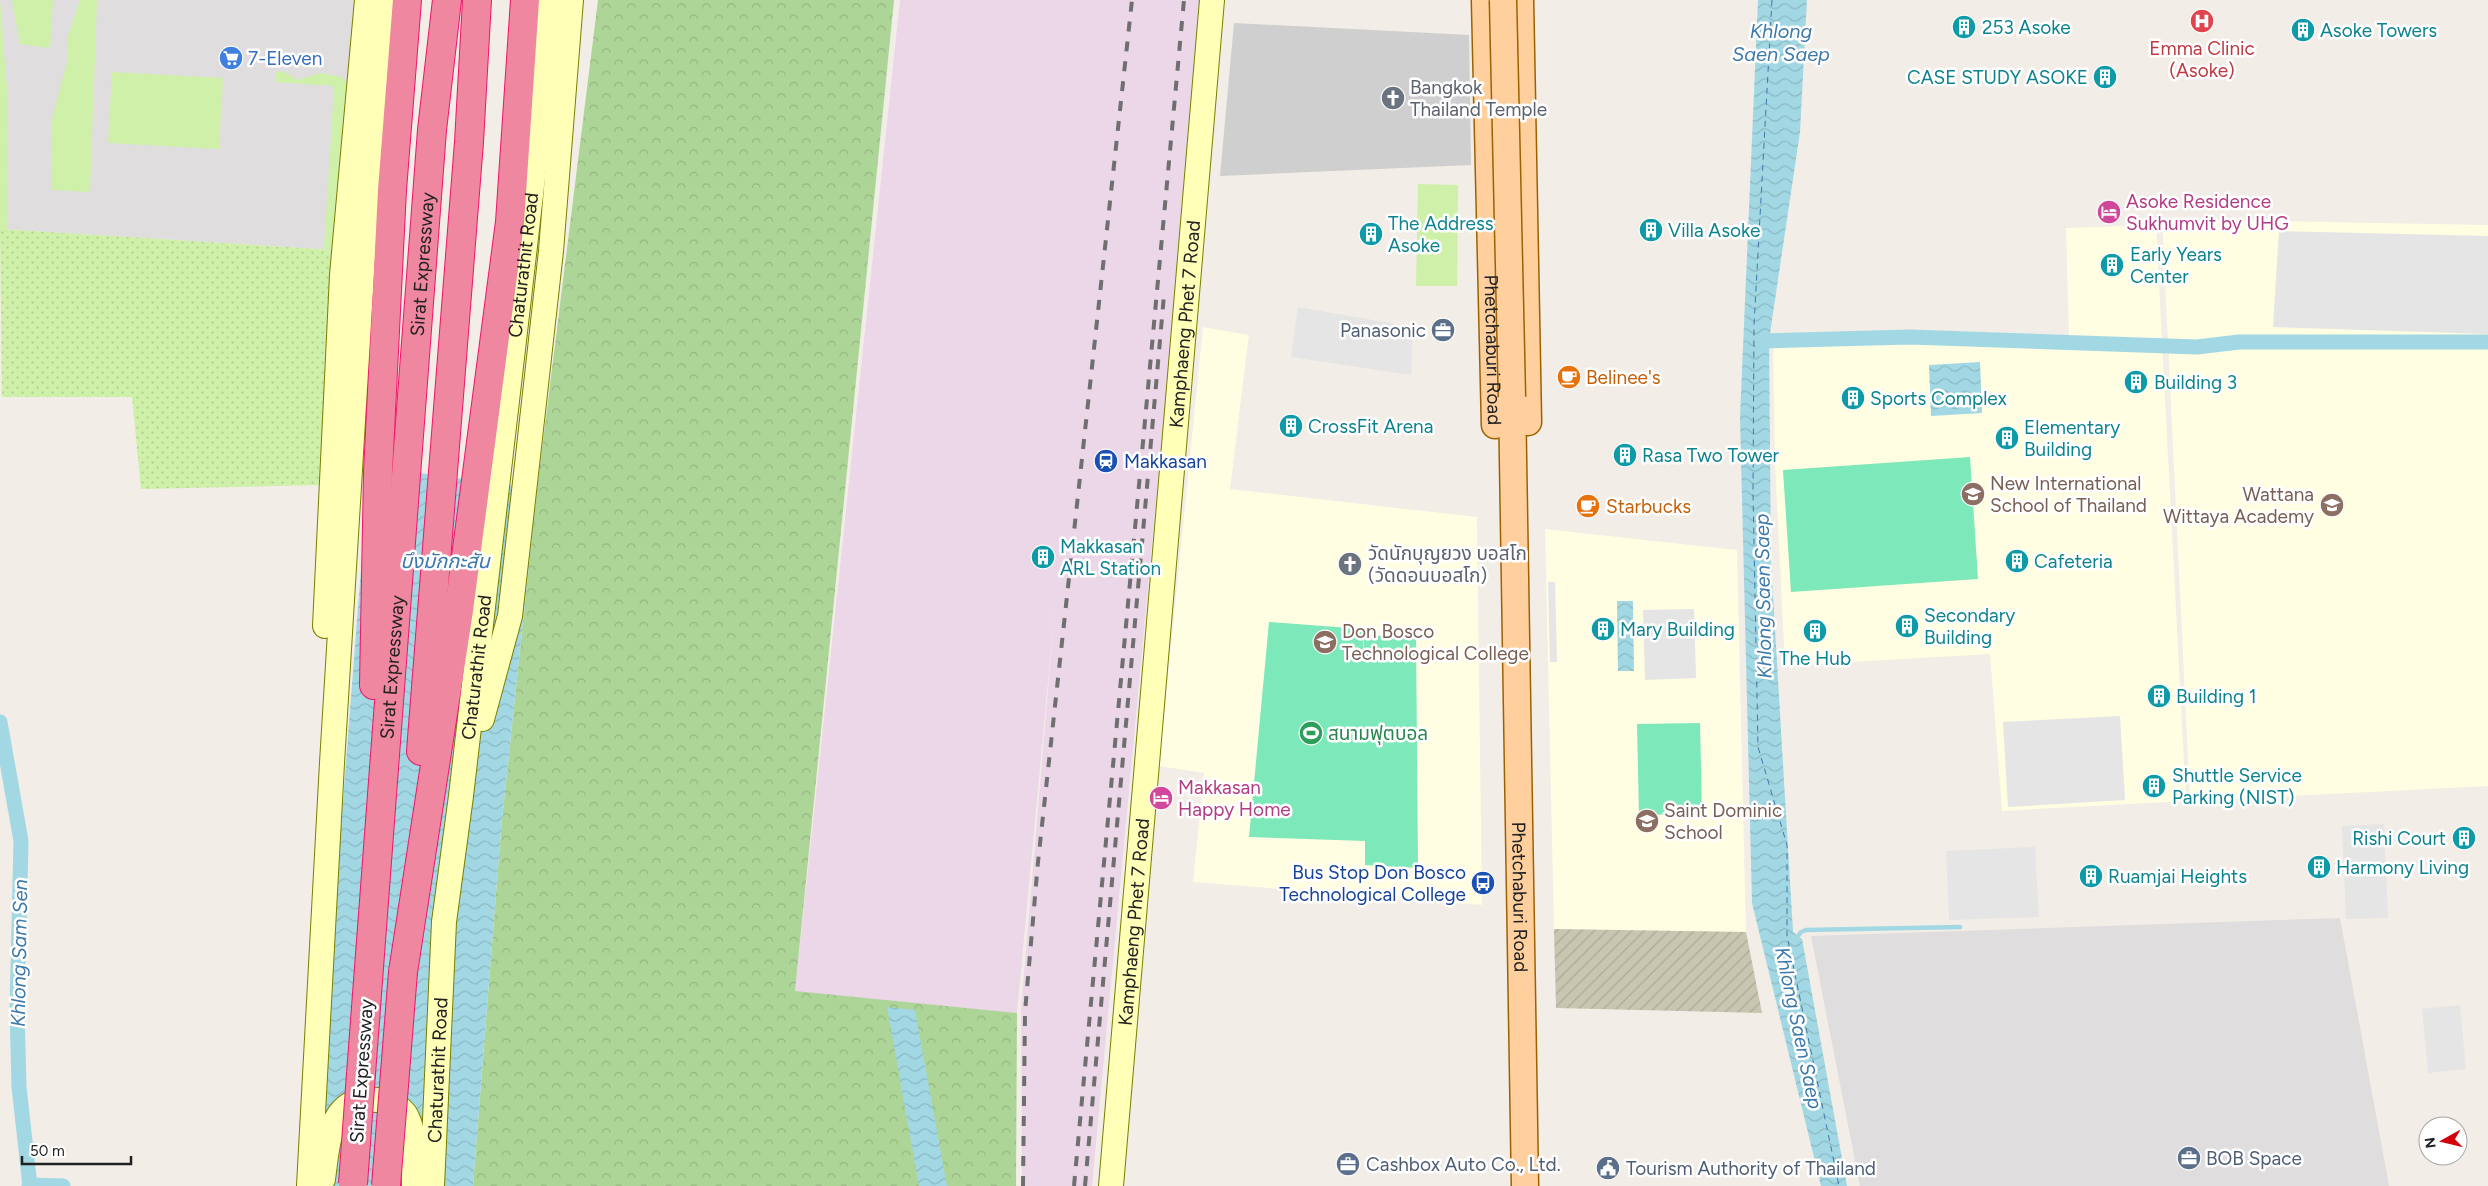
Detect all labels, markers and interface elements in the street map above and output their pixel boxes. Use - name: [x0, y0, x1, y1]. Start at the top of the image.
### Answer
- hospital icon: Emma Clinic (Asoke): [2189, 8, 2215, 34]
- building icon: 253 Asoke: [1951, 14, 1977, 40]
- place label: 253 Asoke: [1982, 16, 2071, 39]
- building icon: Asoke Towers: [2290, 17, 2316, 43]
- water label: Khlong Saen Saep: [1732, 19, 1830, 66]
- place label: Asoke Towers: [2320, 19, 2437, 42]
- place label: Emma Clinic (Asoke): [2149, 37, 2255, 82]
- supermarket icon: 7-Eleven: [218, 45, 244, 71]
- place label: 7-Eleven: [248, 47, 322, 70]
- building icon: CASE STUDY ASOKE: [2092, 64, 2118, 90]
- place label: CASE STUDY ASOKE: [1907, 66, 2088, 89]
- place label: Bangkok Thailand Temple: [1410, 76, 1547, 121]
- church icon: Bangkok Thailand Temple: [1380, 85, 1406, 111]
- place label: Asoke Residence Sukhumvit by UHG: [2126, 190, 2289, 235]
- street label: Sirat Expressway: [406, 191, 439, 337]
- street label: Chaturathit Road: [503, 191, 543, 339]
- hotel icon: Asoke Residence Sukhumvit by UHG: [2096, 199, 2122, 225]
- place label: The Address Asoke: [1388, 212, 1494, 257]
- building icon: Villa Asoke: [1638, 217, 1664, 243]
- street label: Kamphaeng Phet 7 Road: [1165, 219, 1205, 429]
- place label: Villa Asoke: [1668, 219, 1760, 242]
- building icon: The Address Asoke: [1358, 221, 1384, 247]
- place label: Early Years Center: [2130, 243, 2222, 288]
- building icon: Early Years Center: [2099, 252, 2125, 278]
- street label: Phetchaburi Road: [1479, 274, 1506, 426]
- office icon: Panasonic: [1430, 317, 1456, 343]
- place label: Panasonic: [1340, 319, 1426, 342]
- cafe icon: Belinee's: [1556, 364, 1582, 390]
- place label: Belinee's: [1586, 366, 1661, 389]
- building icon: Building 3: [2123, 369, 2149, 395]
- place label: Building 3: [2154, 371, 2237, 394]
- building icon: Sports Complex: [1840, 385, 1866, 411]
- place label: Sports Complex: [1870, 387, 2007, 410]
- building icon: CrossFit Arena: [1278, 413, 1304, 439]
- place label: CrossFit Arena: [1308, 415, 1433, 438]
- place label: Elementary Building: [2024, 416, 2120, 461]
- building icon: Elementary Building: [1994, 425, 2020, 451]
- building icon: Rasa Two Tower: [1612, 442, 1638, 468]
- place label: Rasa Two Tower: [1642, 444, 1780, 467]
- station icon: Makkasan: [1093, 448, 1119, 474]
- place label: Makkasan: [1124, 450, 1207, 473]
- place label: New International School of Thailand: [1990, 472, 2147, 517]
- school or university icon: New International School of Thailand: [1960, 481, 1986, 507]
- place label: Wattana Wittaya Academy: [2163, 483, 2314, 528]
- school or university icon: Wattana Wittaya Academy: [2319, 492, 2345, 518]
- cafe icon: Starbucks: [1575, 493, 1601, 519]
- place label: Starbucks: [1606, 495, 1691, 518]
- water label: Khlong Saen Saep: [1750, 513, 1776, 679]
- place label: Makkasan ARL Station: [1060, 535, 1161, 580]
- place label: วัดนักบุญยวง บอสโก (วัดดอนบอสโก): [1368, 542, 1527, 587]
- building icon: Makkasan ARL Station: [1030, 544, 1056, 570]
- building icon: Cafeteria: [2004, 548, 2030, 574]
- water label: บึงมักกะสัน: [400, 549, 492, 573]
- place label: Cafeteria: [2034, 550, 2113, 573]
- church icon: วัดนักบุญยวง บอสโก (วัดดอนบอสโก): [1337, 551, 1363, 577]
- street label: Sirat Expressway: [375, 594, 409, 740]
- street label: Chaturathit Road: [457, 594, 496, 741]
- place label: Secondary Building: [1924, 604, 2015, 649]
- building icon: Secondary Building: [1894, 613, 1920, 639]
- building icon: Mary Building: [1590, 616, 1616, 642]
- place label: Mary Building: [1620, 618, 1735, 641]
- building icon: The Hub: [1802, 618, 1828, 644]
- place label: Don Bosco Technological College: [1342, 620, 1529, 665]
- school or university icon: Don Bosco Technological College: [1312, 629, 1338, 655]
- place label: The Hub: [1779, 647, 1851, 670]
- building icon: Building 1: [2146, 683, 2172, 709]
- place label: Building 1: [2176, 685, 2257, 708]
- sports icon: สนามฟุตบอล: [1298, 720, 1324, 746]
- place label: สนามฟุตบอล: [1328, 722, 1428, 745]
- place label: Shuttle Service Parking (NIST): [2172, 764, 2302, 809]
- building icon: Shuttle Service Parking (NIST): [2141, 773, 2167, 799]
- place label: Makkasan Happy Home: [1178, 776, 1291, 821]
- hotel icon: Makkasan Happy Home: [1148, 785, 1174, 811]
- place label: Saint Dominic School: [1664, 799, 1782, 844]
- school or university icon: Saint Dominic School: [1634, 808, 1660, 834]
- street label: Kamphaeng Phet 7 Road: [1114, 817, 1154, 1027]
- street label: Phetchaburi Road: [1507, 821, 1532, 973]
- building icon: Rishi Court: [2451, 825, 2477, 851]
- place label: Rishi Court: [2352, 827, 2446, 850]
- building icon: Harmony Living: [2306, 854, 2332, 880]
- place label: Harmony Living: [2336, 856, 2469, 879]
- place label: Bus Stop Don Bosco Technological College: [1279, 861, 1466, 906]
- building icon: Ruamjai Heights: [2078, 863, 2104, 889]
- place label: Ruamjai Heights: [2108, 865, 2247, 888]
- bus stop icon: Bus Stop Don Bosco Technological College: [1470, 870, 1496, 896]
- water label: Khlong Sam Sen: [6, 879, 32, 1027]
- water label: Khlong Saen Saep: [1770, 945, 1828, 1111]
- street label: Chaturathit Road: [423, 997, 453, 1144]
- street label: Sirat Expressway: [345, 998, 378, 1144]
- north arrow: [2418, 1116, 2468, 1166]
- scale bar: [22, 1134, 131, 1166]
- text: N: [2421, 1136, 2440, 1149]
- text: 50 m: [30, 1142, 65, 1160]
- office icon: BOB Space: [2176, 1145, 2202, 1171]
- place label: BOB Space: [2206, 1147, 2302, 1170]
- office icon: Cashbox Auto Co., Ltd.: [1335, 1151, 1361, 1177]
- place label: Cashbox Auto Co., Ltd.: [1366, 1153, 1561, 1176]
- public building icon: Tourism Authority of Thailand: [1595, 1155, 1621, 1181]
- place label: Tourism Authority of Thailand: [1626, 1157, 1876, 1180]

